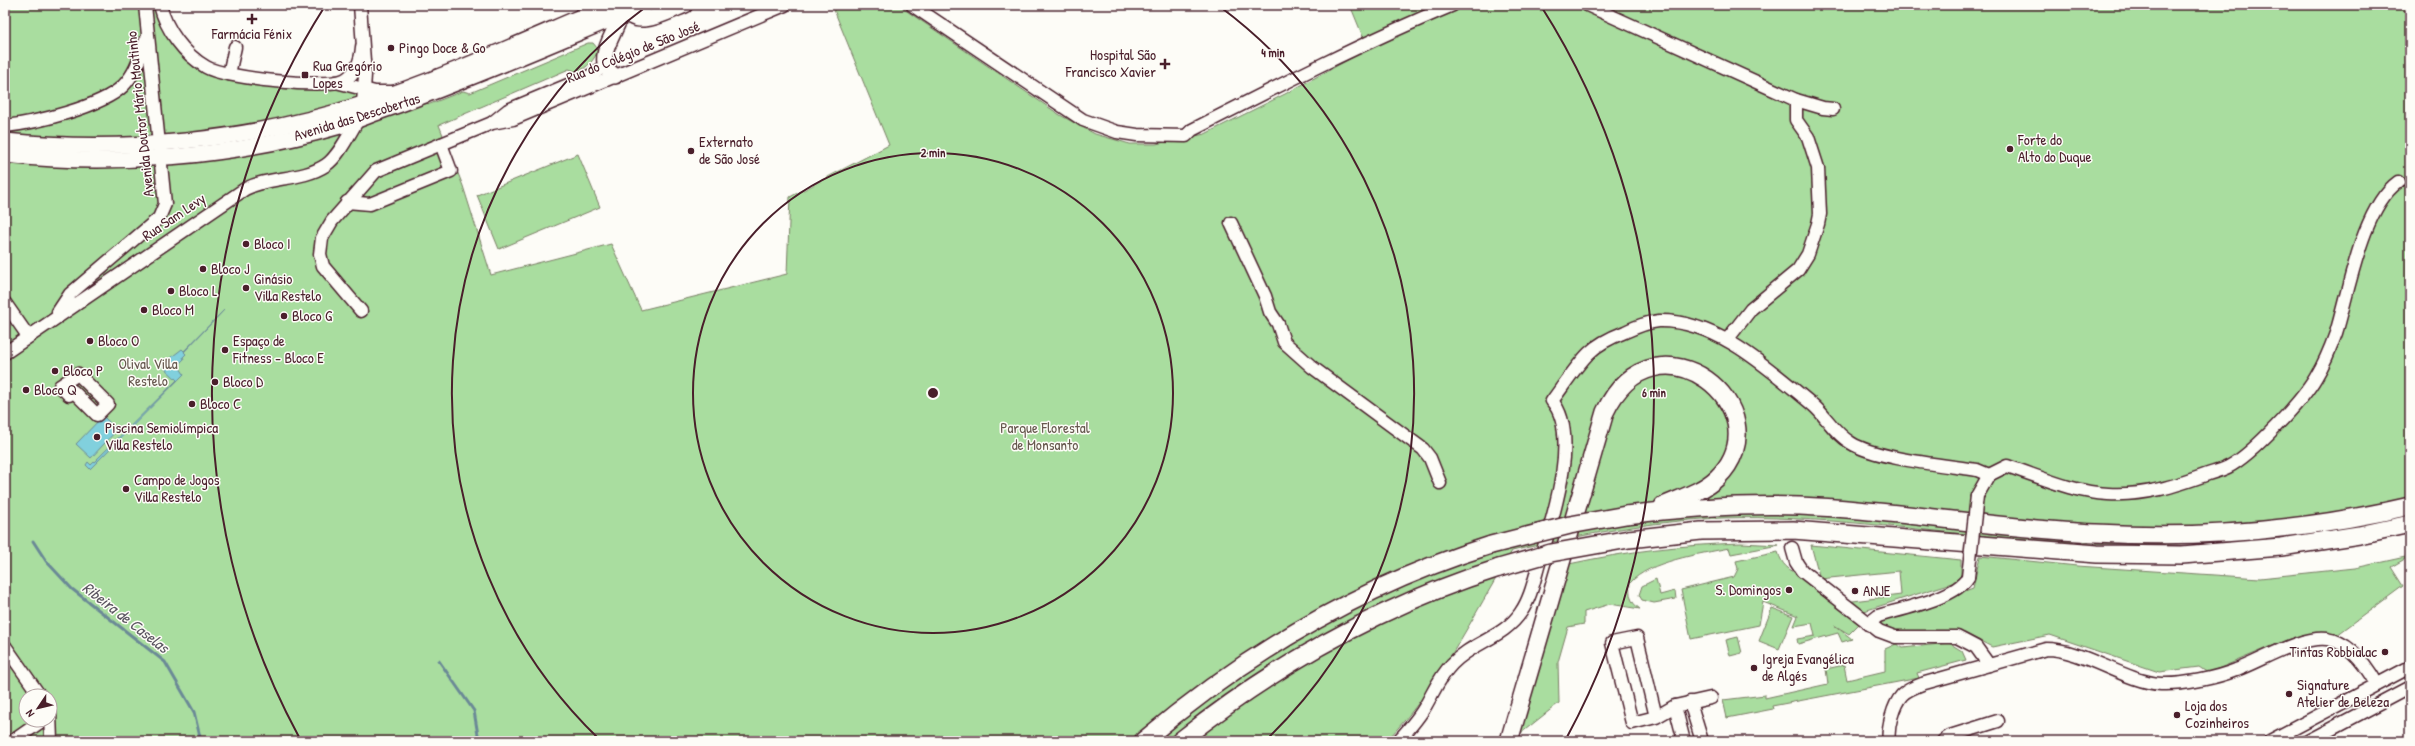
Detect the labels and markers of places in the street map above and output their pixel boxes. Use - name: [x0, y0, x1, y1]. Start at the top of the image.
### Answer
- marker: Farmácia Fénix: [247, 14, 257, 24]
- place label: Farmácia Fénix: [211, 23, 292, 44]
- place label: Pingo Doce & Go: [399, 37, 486, 58]
- marker: Pingo Doce & Go: [386, 43, 396, 53]
- place label: Hospital São Francisco Xavier: [1065, 44, 1156, 82]
- place label: Rua Gregório Lopes: [313, 55, 382, 93]
- marker: Hospital São Francisco Xavier: [1159, 58, 1171, 70]
- marker: Rua Gregório Lopes: [300, 70, 310, 80]
- place label: Forte do Alto do Duque: [2017, 129, 2091, 167]
- place label: Externato de São José: [699, 131, 760, 169]
- marker: Forte do Alto do Duque: [2005, 144, 2015, 154]
- marker: Externato de São José: [686, 146, 696, 156]
- place label: Bloco I: [254, 233, 290, 254]
- marker: Bloco I: [241, 239, 251, 249]
- place label: Bloco J: [211, 258, 250, 279]
- marker: Bloco J: [198, 264, 208, 274]
- place label: Ginásio Villa Restelo: [254, 268, 321, 306]
- place label: Bloco L: [179, 280, 218, 301]
- marker: Ginásio Villa Restelo: [241, 283, 251, 293]
- marker: Bloco L: [166, 286, 176, 296]
- place label: Bloco M: [152, 299, 194, 320]
- marker: Bloco M: [139, 305, 149, 315]
- place label: Bloco G: [292, 305, 333, 326]
- marker: Bloco G: [279, 311, 289, 321]
- place label: Bloco O: [98, 330, 139, 351]
- place label: Espaço de Fitness - Bloco E: [232, 330, 324, 368]
- marker: Bloco O: [85, 336, 95, 346]
- marker: Espaço de Fitness - Bloco E: [220, 345, 230, 355]
- place label: Bloco P: [63, 360, 103, 381]
- marker: Bloco P: [50, 366, 60, 376]
- place label: Bloco D: [223, 371, 264, 392]
- marker: Bloco D: [210, 377, 220, 387]
- place label: Bloco Q: [34, 379, 77, 400]
- marker: Bloco Q: [21, 385, 31, 395]
- centre of rings: [926, 386, 940, 400]
- place label: Bloco C: [200, 393, 241, 414]
- marker: Bloco C: [187, 399, 197, 409]
- place label: Piscina Semiolímpica Villa Restelo: [105, 417, 218, 455]
- marker: Piscina Semiolímpica Villa Restelo: [92, 432, 102, 442]
- place label: Campo de Jogos Villa Restelo: [134, 469, 220, 507]
- marker: Campo de Jogos Villa Restelo: [121, 484, 131, 494]
- place label: S. Domingos: [1715, 579, 1781, 600]
- place label: ANJE: [1863, 580, 1891, 601]
- marker: S. Domingos: [1784, 585, 1794, 595]
- marker: ANJE: [1850, 586, 1860, 596]
- place label: Tintas Robbialac: [2289, 641, 2377, 662]
- marker: Tintas Robbialac: [2380, 647, 2390, 657]
- place label: Igreja Evangélica de Algés: [1762, 648, 1854, 686]
- marker: Igreja Evangélica de Algés: [1749, 663, 1759, 673]
- place label: Signature Atelier de Beleza: [2297, 674, 2389, 712]
- marker: Signature Atelier de Beleza: [2284, 689, 2294, 699]
- place label: Loja dos Cozinheiros: [2185, 695, 2249, 733]
- marker: Loja dos Cozinheiros: [2172, 710, 2182, 720]

